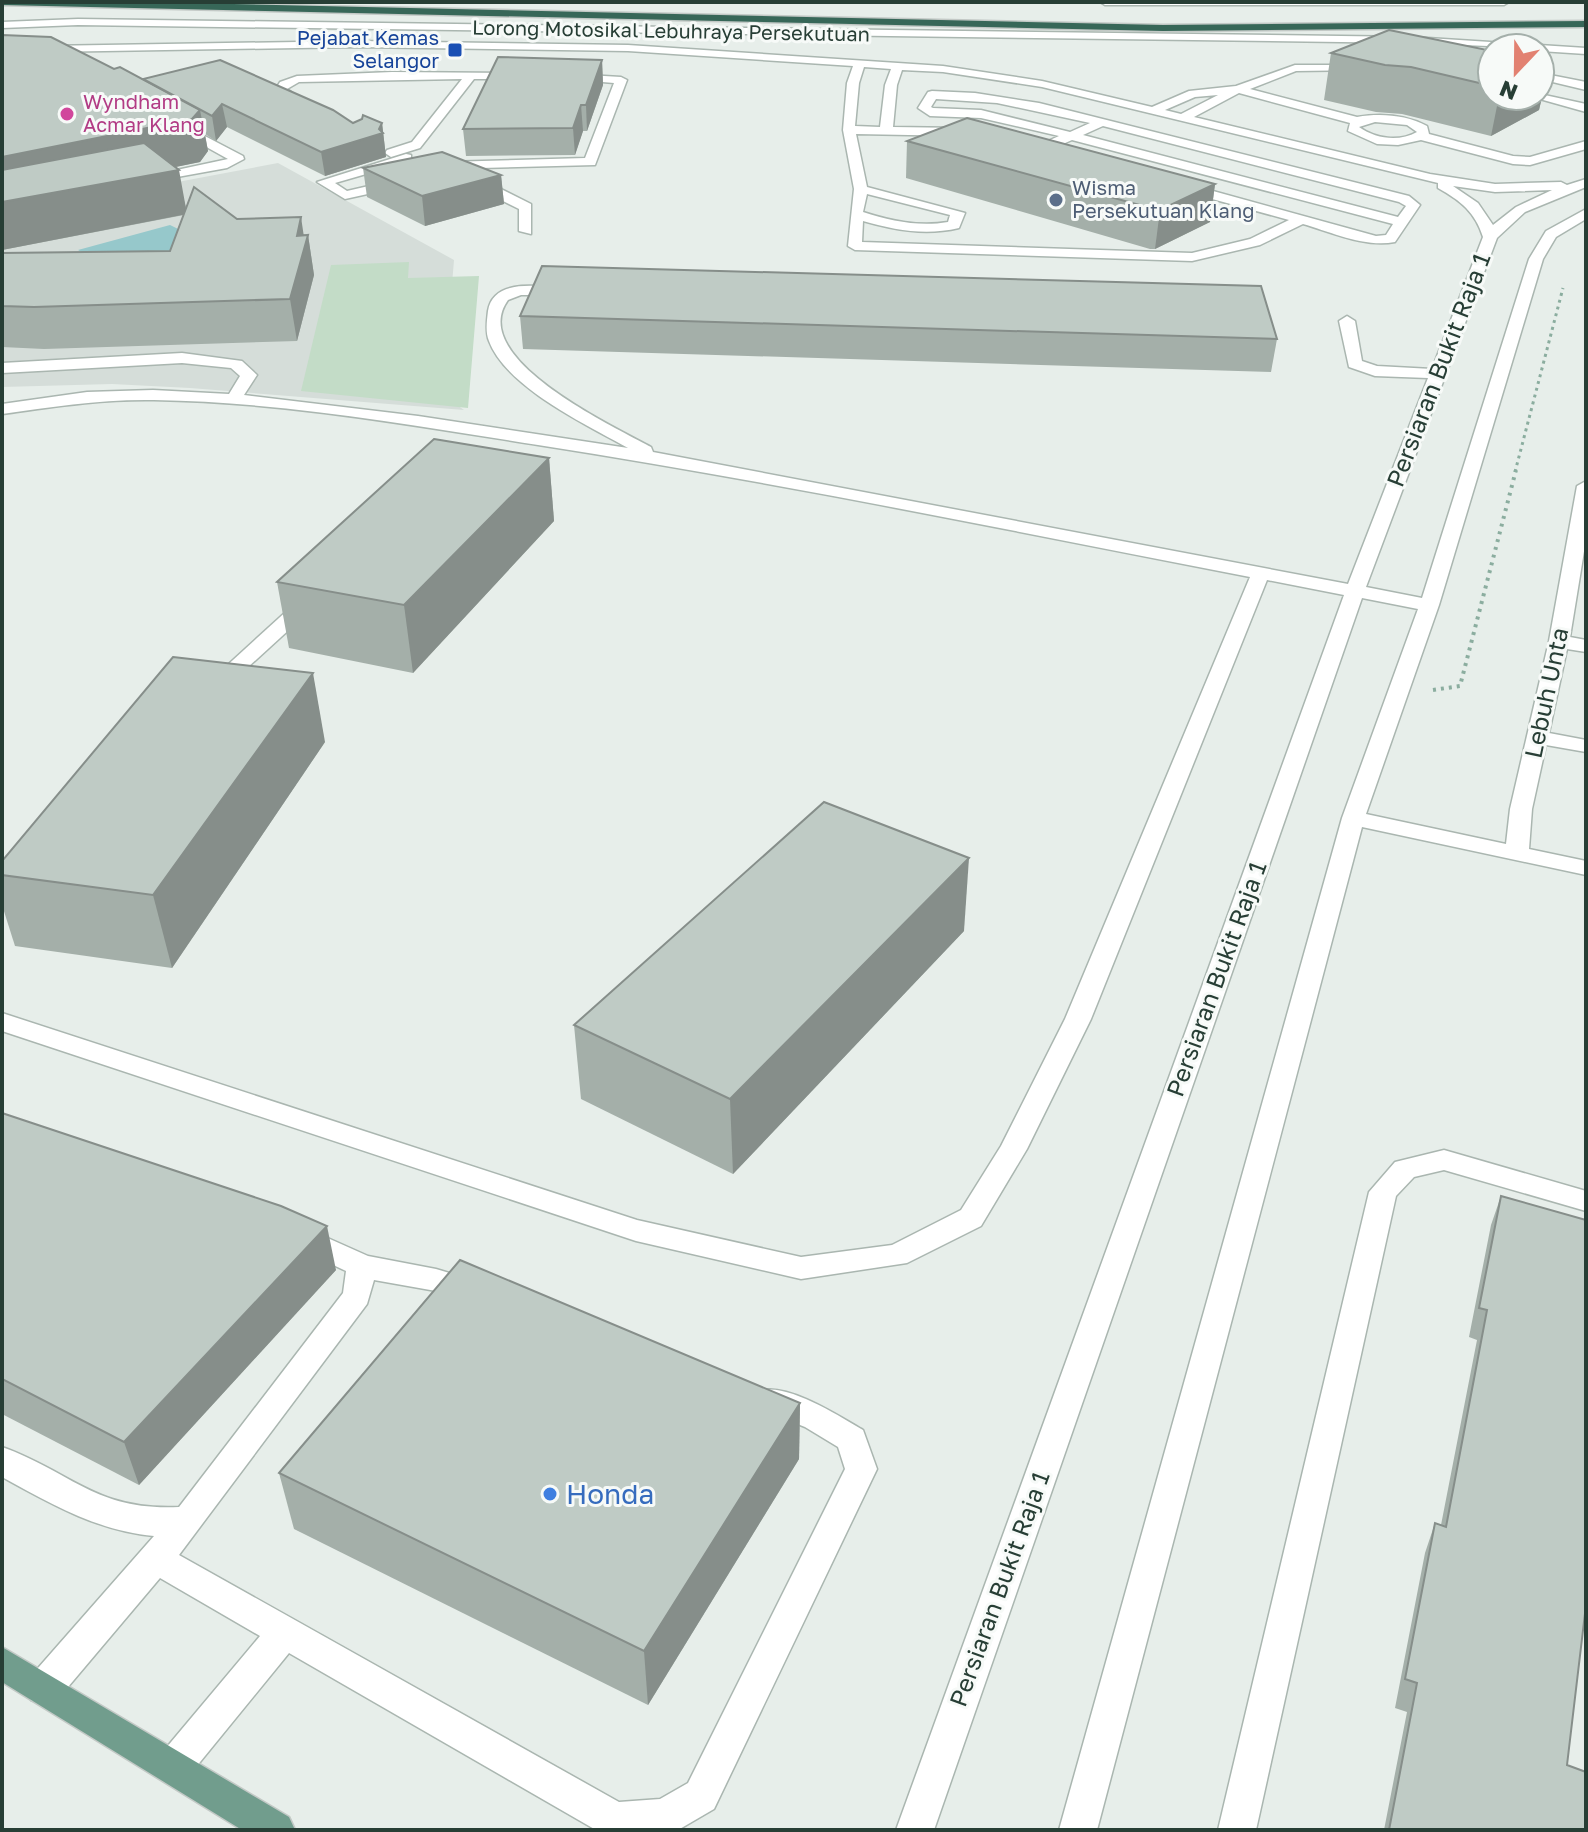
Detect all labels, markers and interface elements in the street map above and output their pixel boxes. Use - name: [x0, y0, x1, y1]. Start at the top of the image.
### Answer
- street label: Lorong Motosikal Lebuhraya Persekutuan: [472, 15, 870, 45]
- place label: Pejabat Kemas Selangor: [297, 25, 439, 72]
- north arrow: [1476, 32, 1556, 112]
- marker: Pejabat Kemas Selangor: [446, 41, 464, 59]
- text: N: [1496, 75, 1521, 107]
- place label: Wyndham Acmar Klang: [83, 89, 205, 136]
- marker: Wyndham Acmar Klang: [58, 105, 76, 123]
- place label: Wisma Persekutuan Klang: [1072, 175, 1255, 222]
- marker: Wisma Persekutuan Klang: [1047, 191, 1065, 209]
- street label: Persiaran Bukit Raja 1: [1380, 248, 1496, 491]
- street label: Lebuh Unta: [1518, 625, 1574, 761]
- street label: Persiaran Bukit Raja 1: [1159, 857, 1272, 1100]
- street label: Persiaran Bukit Raja 1: [942, 1467, 1055, 1710]
- place label: Honda: [566, 1477, 654, 1510]
- marker: Honda: [541, 1485, 559, 1503]

